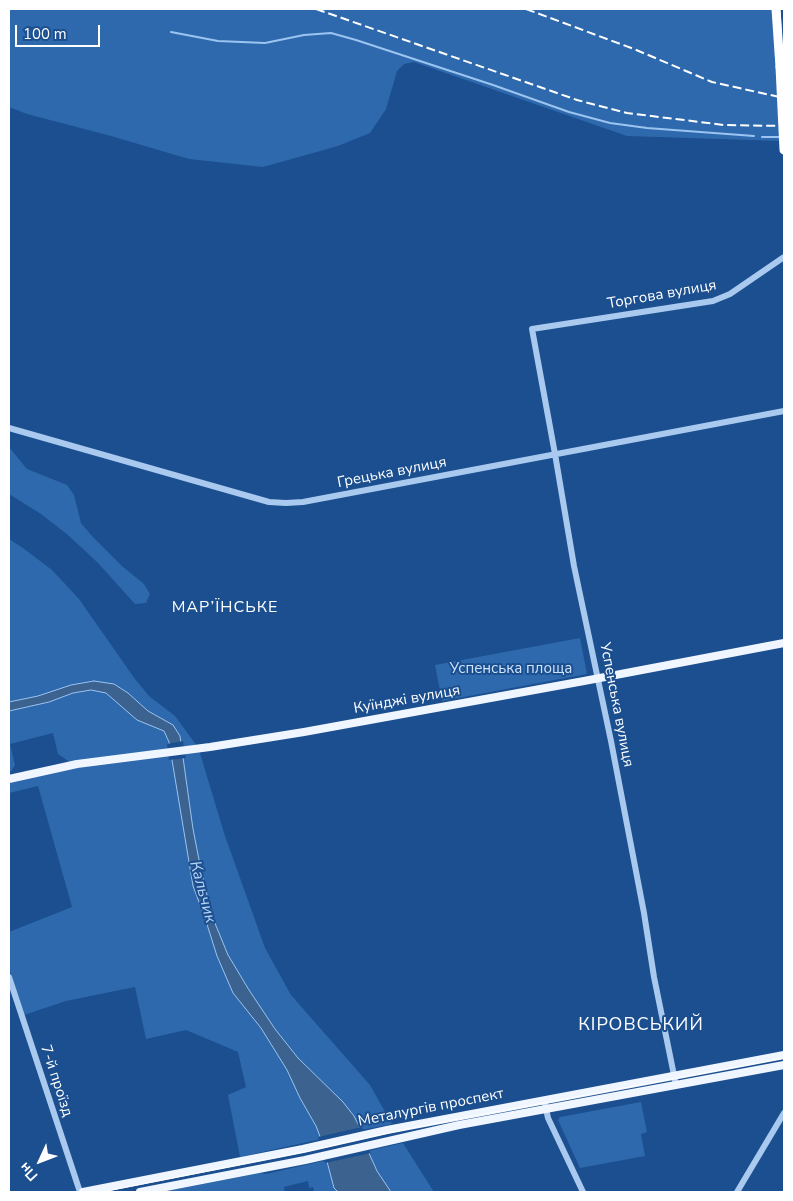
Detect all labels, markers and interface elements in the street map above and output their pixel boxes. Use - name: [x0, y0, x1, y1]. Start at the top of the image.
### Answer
- scale bar: [18, 15, 102, 47]
- text: 100 m: [23, 24, 67, 44]
- street label: Торгова вулиця: [606, 277, 718, 313]
- street label: Грецька вулиця: [336, 454, 448, 492]
- district label: МАР’ЇНСЬКЕ: [170, 598, 280, 618]
- street label: Успенська вулиця: [595, 641, 637, 769]
- park label: Успенська площа: [450, 660, 572, 678]
- street label: Куїнджі вулиця: [352, 682, 462, 718]
- water label: Кальчик: [185, 859, 219, 925]
- district label: КІРОВСЬКИЙ: [577, 1015, 705, 1037]
- street label: 7-й проїзд: [36, 1043, 76, 1119]
- street label: Металургів проспект: [357, 1085, 505, 1131]
- north arrow: [15, 1136, 65, 1186]
- text: Пн: [15, 1158, 42, 1185]

